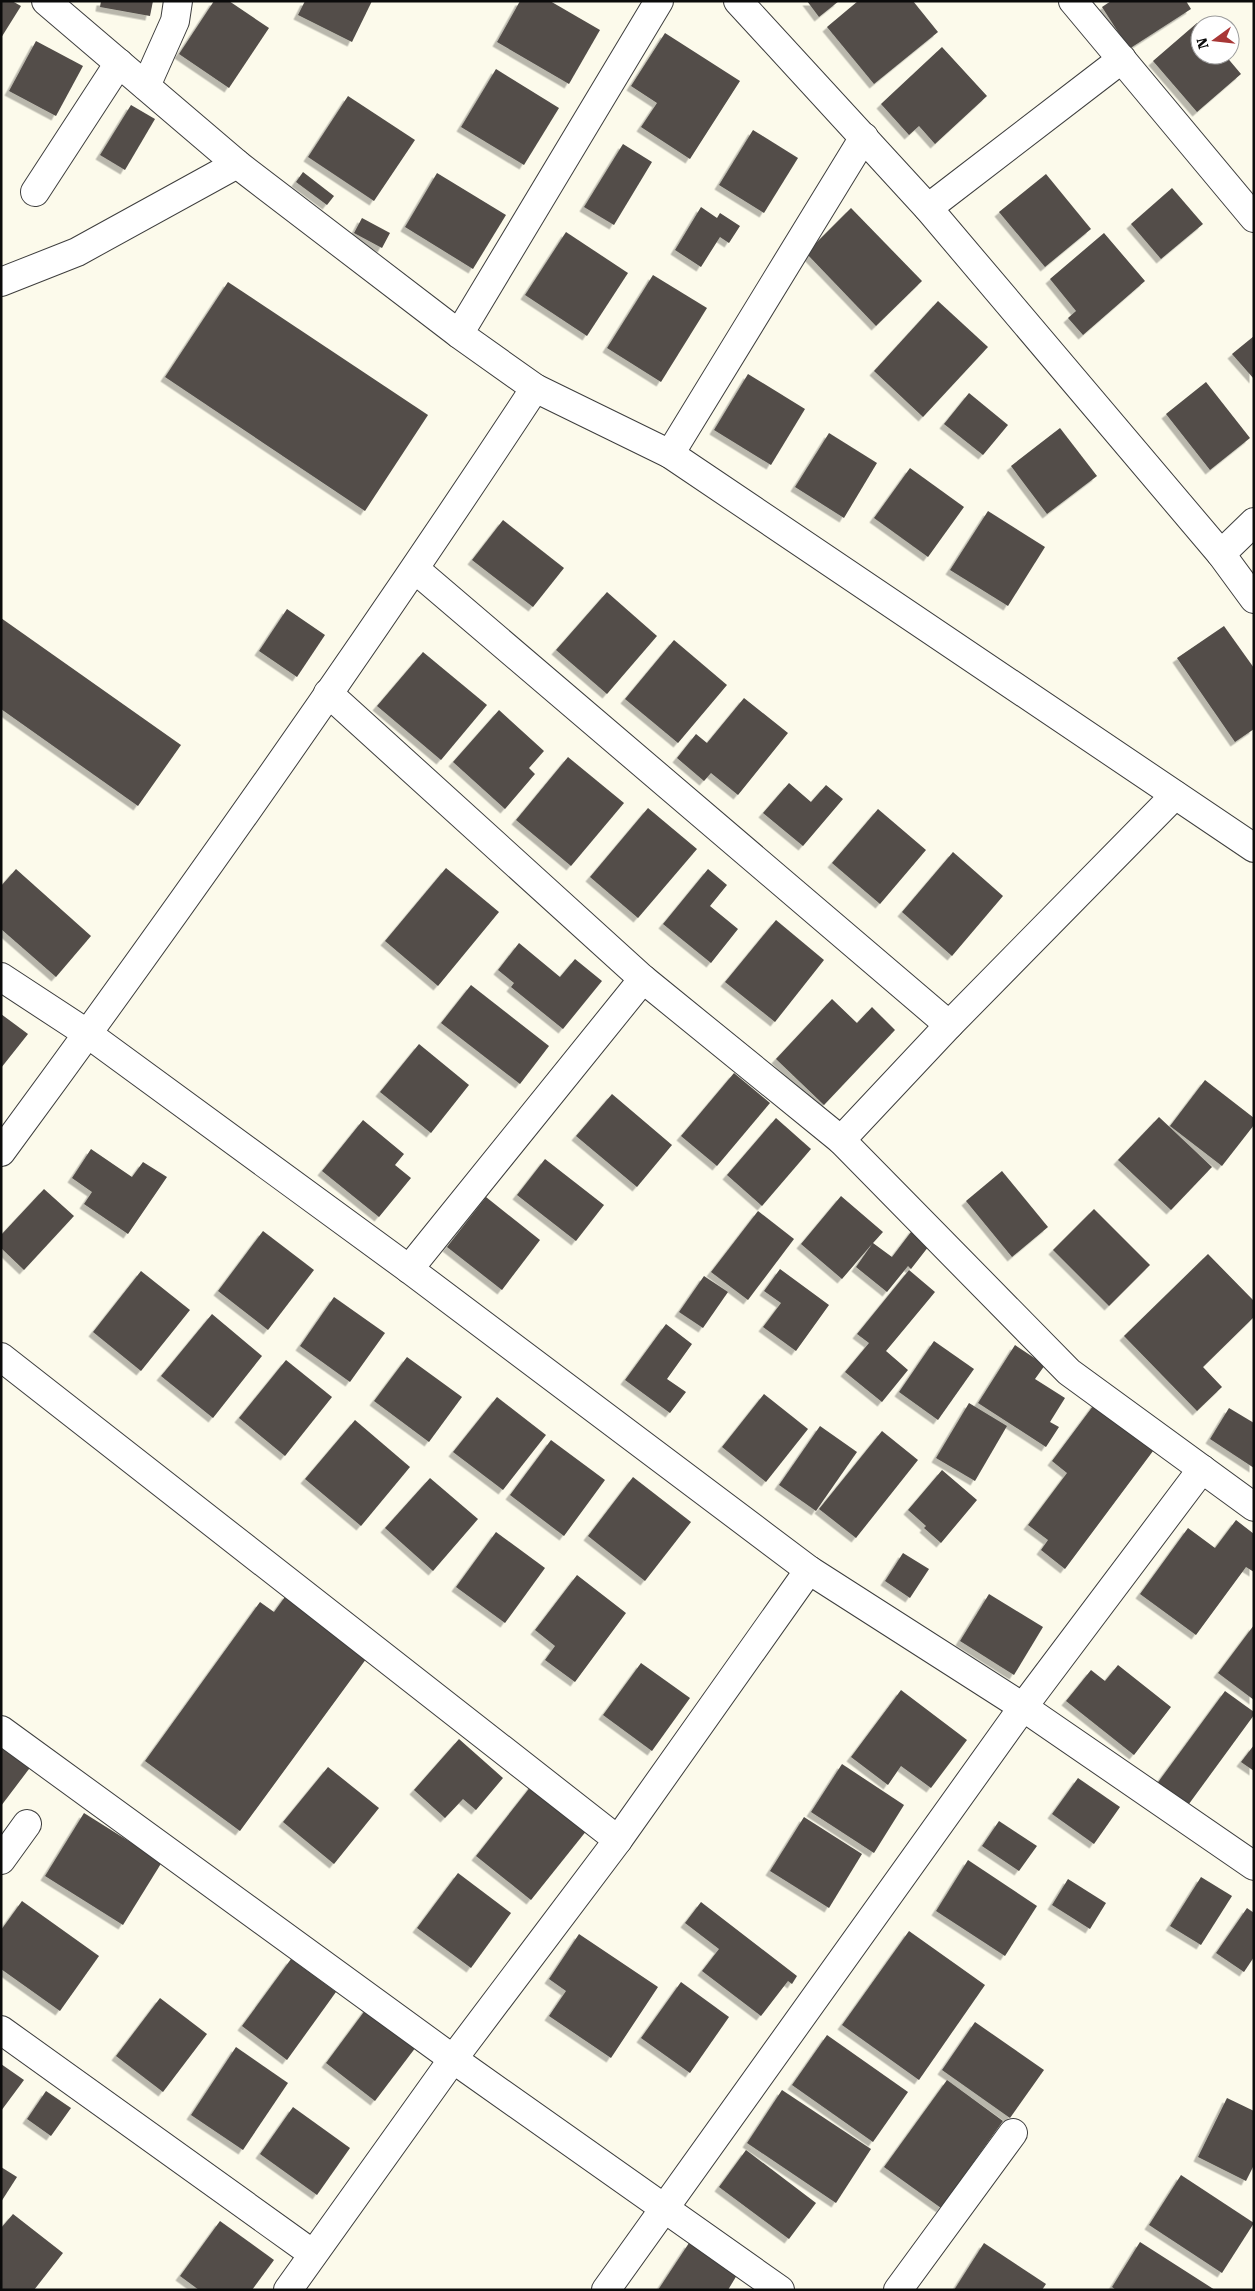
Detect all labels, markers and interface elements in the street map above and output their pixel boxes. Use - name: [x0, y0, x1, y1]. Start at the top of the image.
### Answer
- north arrow: [1190, 15, 1240, 65]
- text: N: [1193, 36, 1212, 51]

